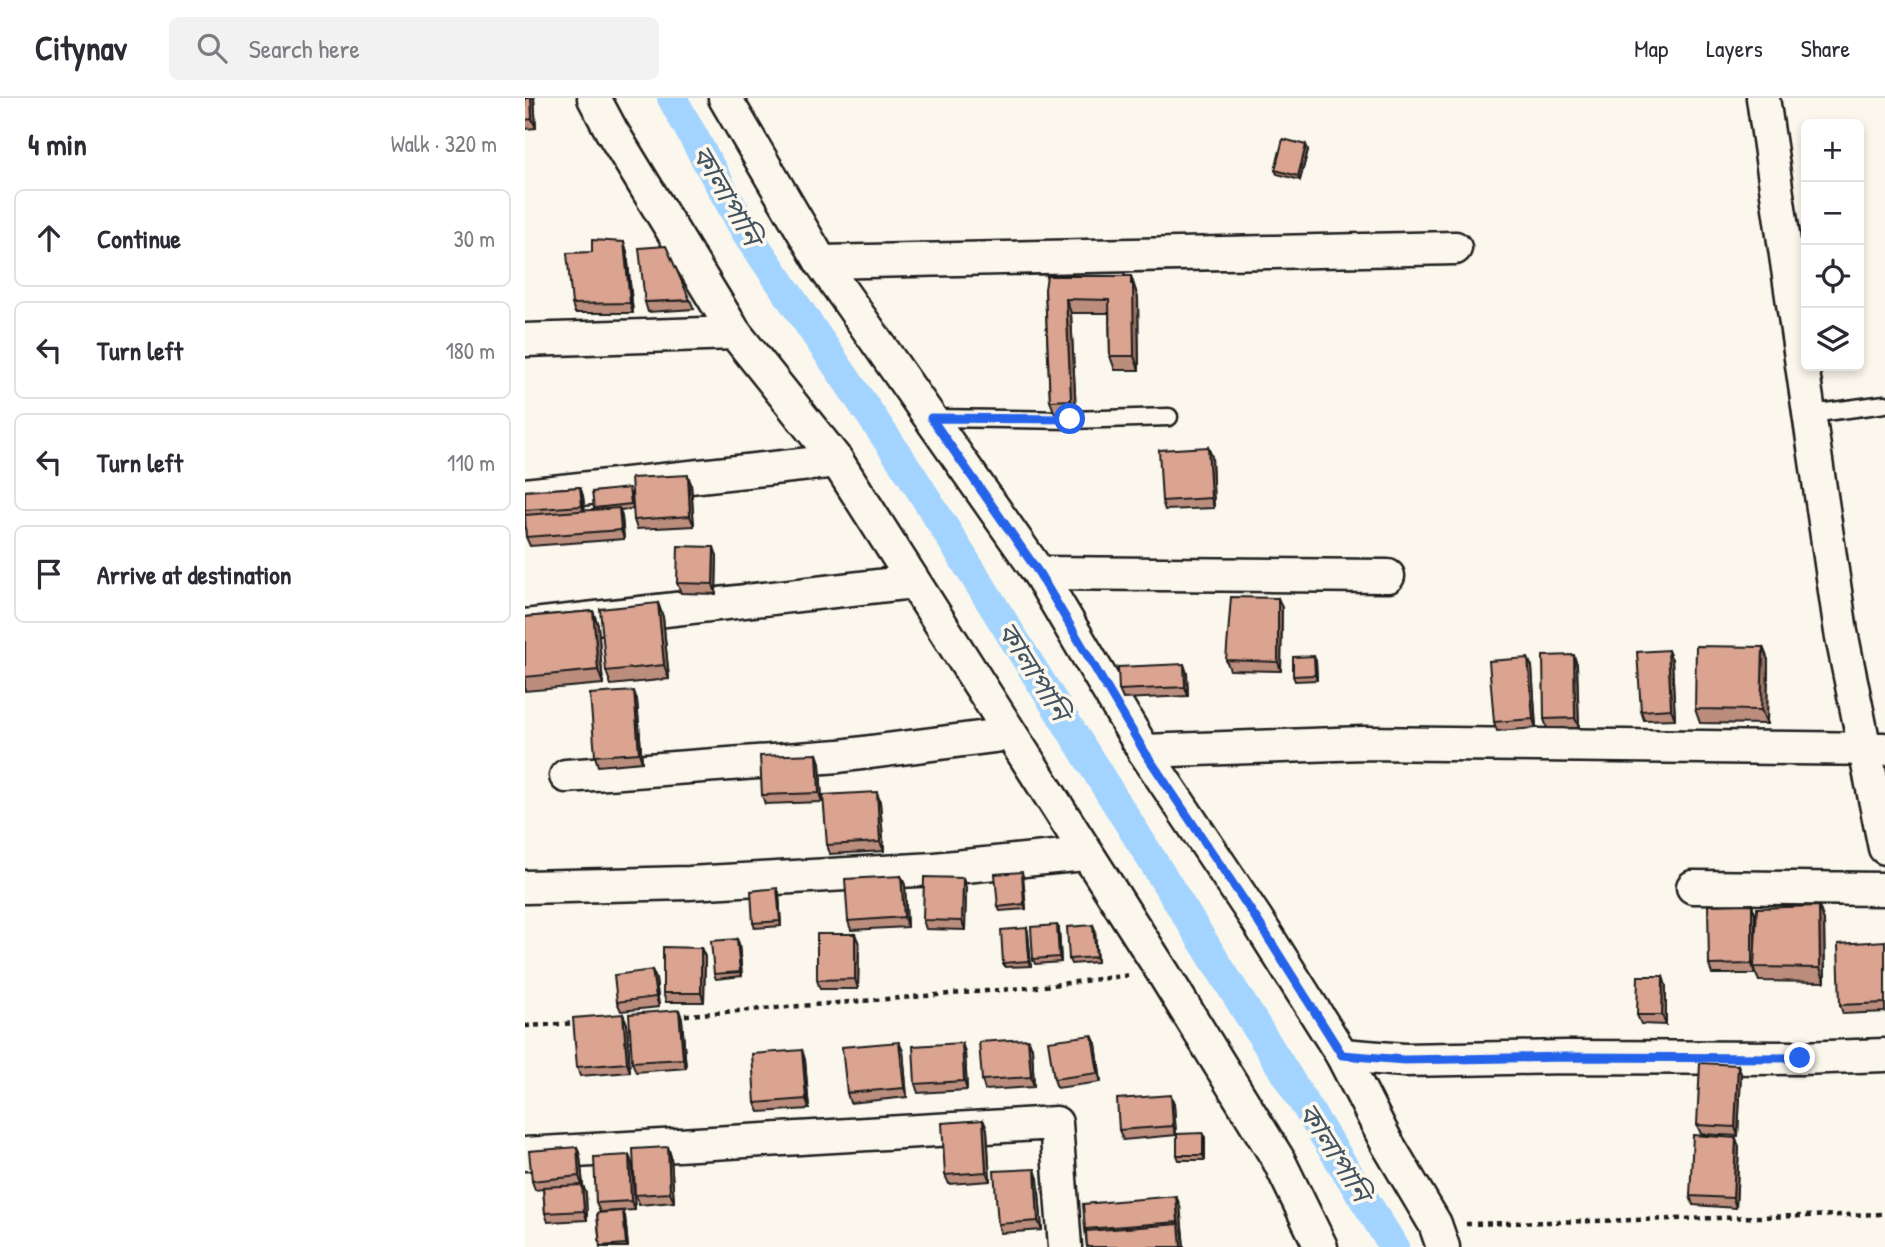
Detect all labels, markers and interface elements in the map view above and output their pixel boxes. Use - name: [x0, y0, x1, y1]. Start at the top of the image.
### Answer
- search box: [169, 17, 659, 80]
- text: Citynav: [35, 26, 127, 70]
- icon: search: [193, 29, 231, 67]
- text: Search here: [249, 31, 360, 66]
- text: Map: [1634, 32, 1668, 64]
- text: Layers: [1706, 32, 1763, 64]
- text: Share: [1801, 32, 1850, 64]
- map controls: [1801, 119, 1864, 371]
- button: +: [1801, 119, 1864, 182]
- text: 4 min: [28, 124, 87, 164]
- text: Walk · 320 m: [391, 128, 497, 159]
- water label: কালাপানি: [683, 138, 773, 256]
- button: −: [1801, 182, 1864, 245]
- icon: ahead: [30, 219, 68, 257]
- text: Continue: [97, 221, 181, 256]
- text: 30 m: [453, 223, 495, 254]
- button: locate: [1801, 245, 1864, 308]
- button: layers: [1801, 308, 1864, 371]
- icon: left: [30, 331, 68, 369]
- text: Turn left: [97, 333, 183, 368]
- text: 180 m: [445, 335, 495, 366]
- route start: [1054, 403, 1085, 434]
- icon: left: [30, 443, 68, 481]
- text: Turn left: [97, 445, 183, 480]
- text: 110 m: [447, 447, 495, 478]
- icon: arrive: [30, 555, 68, 593]
- text: Arrive at destination: [97, 557, 292, 592]
- water label: কালাপানি: [989, 614, 1082, 732]
- route end: [1784, 1042, 1815, 1073]
- water label: কালাপানি: [1290, 1095, 1383, 1213]

